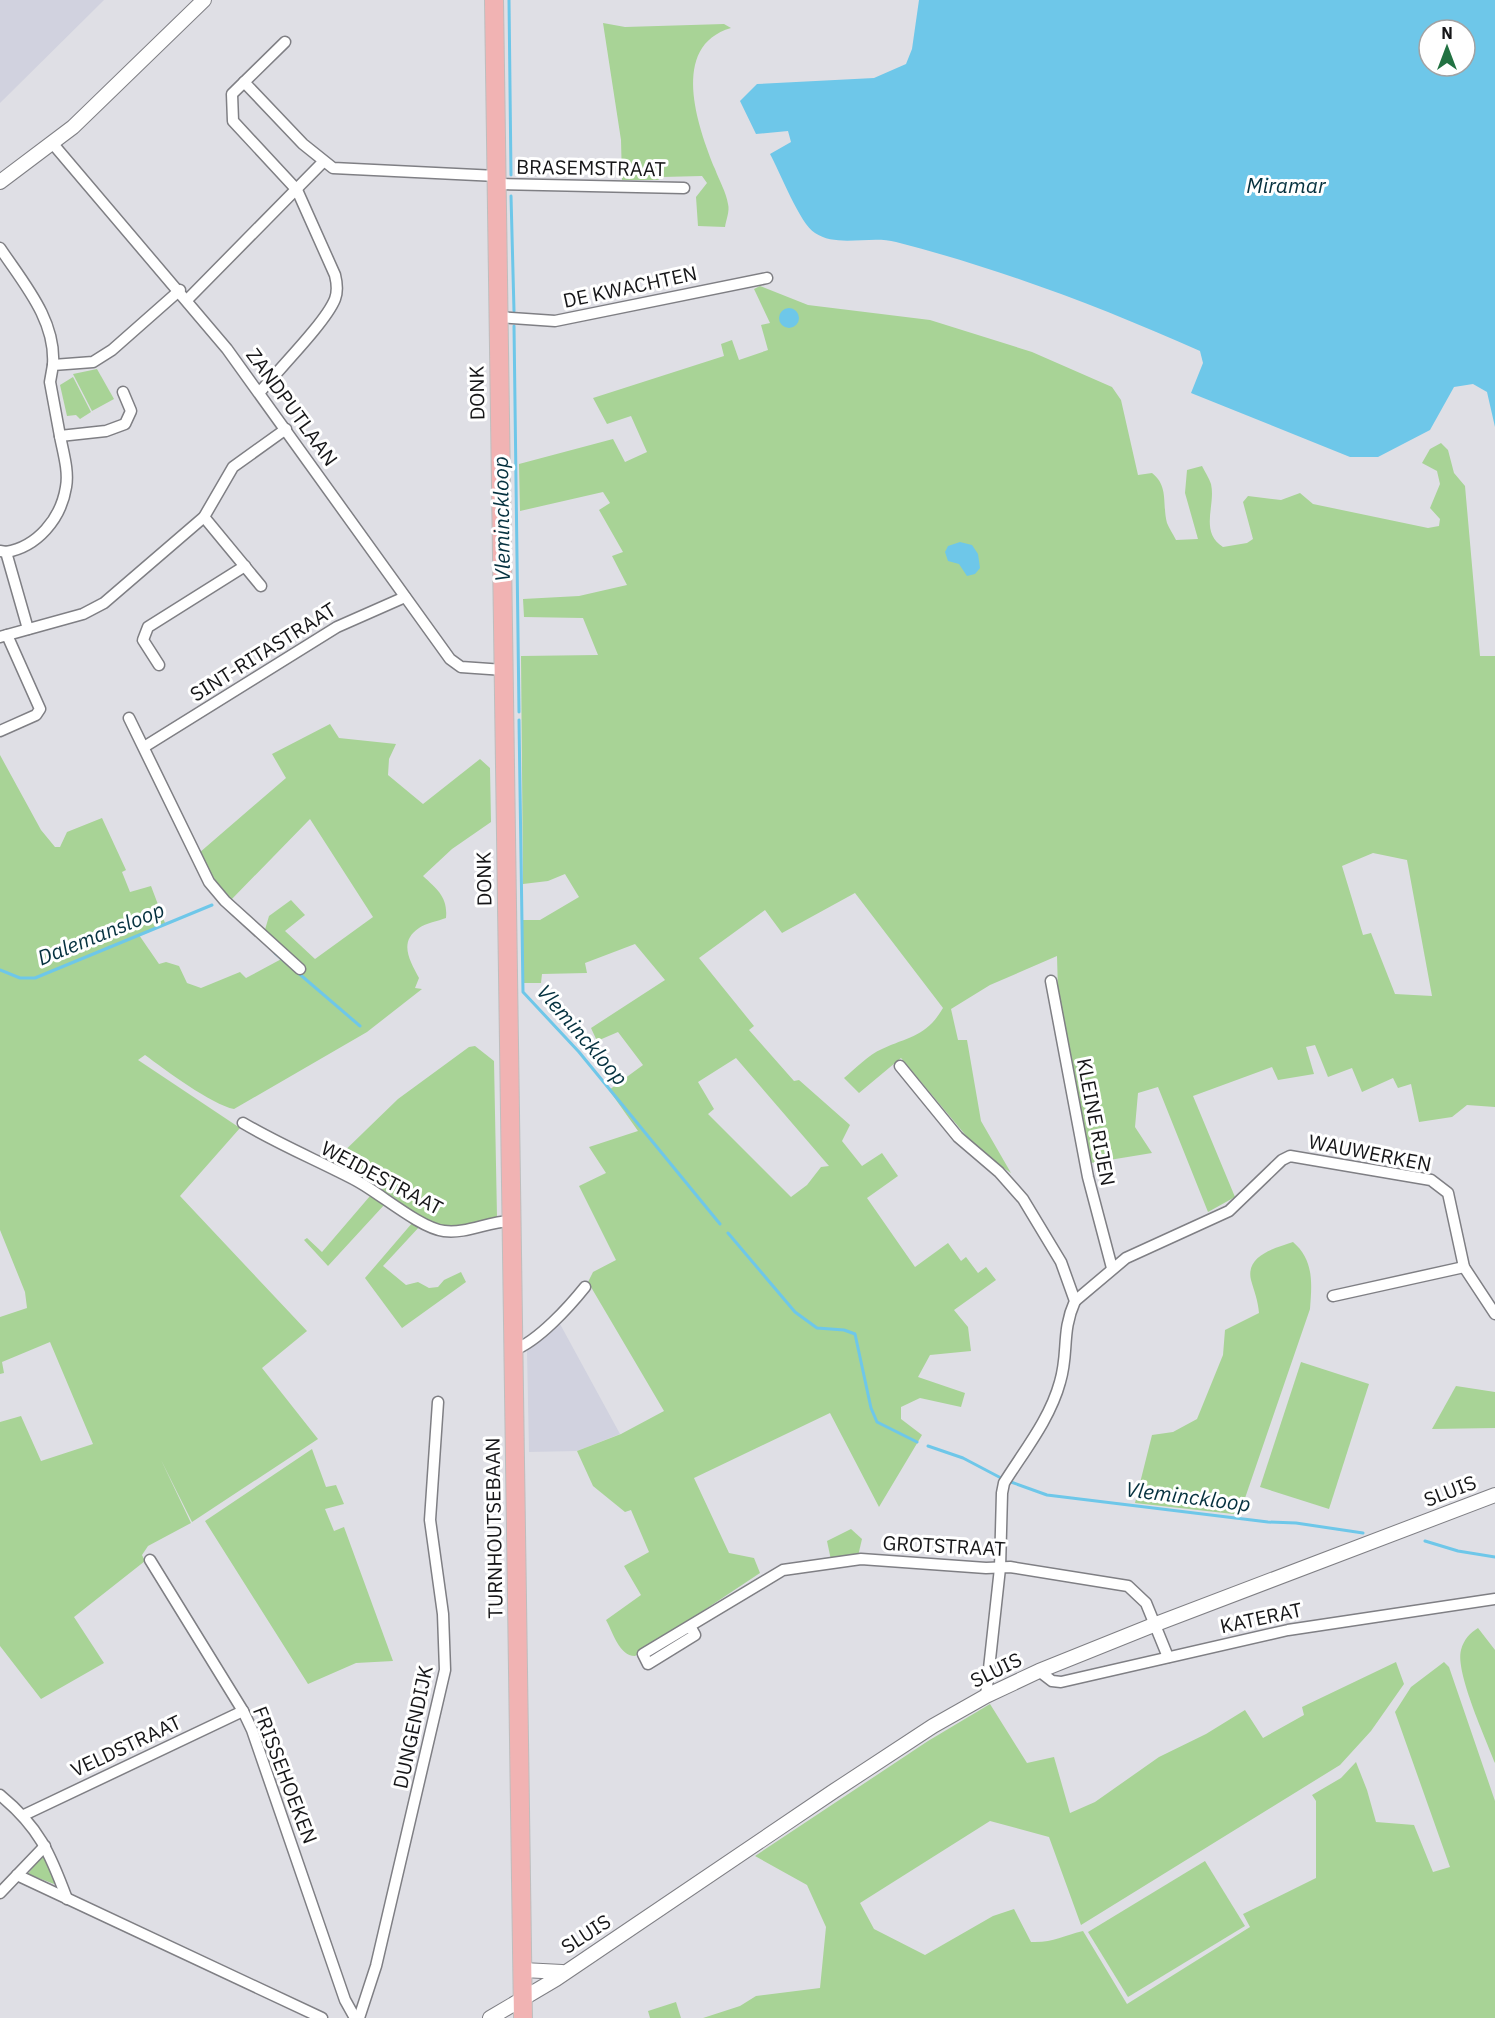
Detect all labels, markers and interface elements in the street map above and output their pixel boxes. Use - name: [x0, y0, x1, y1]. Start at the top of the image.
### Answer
- north arrow: [1417, 18, 1477, 78]
- text: N: [1441, 23, 1453, 43]
- street label: BRASEMSTRAAT: [516, 153, 666, 182]
- water label: Miramar: [1246, 171, 1327, 199]
- street label: DE KWACHTEN: [560, 259, 699, 314]
- street label: ZANDPUTLAAN: [240, 342, 344, 471]
- street label: DONK: [463, 365, 490, 420]
- water label: Vleminckloop: [486, 456, 516, 582]
- street label: SINT-RITASTRAAT: [185, 596, 341, 707]
- street label: DONK: [470, 851, 497, 906]
- water label: Dalemansloop: [33, 895, 168, 971]
- water label: Vleminckloop: [531, 978, 635, 1091]
- street label: KLEINE RIJEN: [1071, 1056, 1122, 1188]
- street label: WAUWERKEN: [1306, 1127, 1434, 1178]
- street label: WEIDESTRAAT: [317, 1134, 448, 1221]
- street label: TURNHOUTSEBAAN: [478, 1437, 509, 1619]
- street label: SLUIS: [1420, 1468, 1480, 1513]
- water label: Vleminckloop: [1124, 1474, 1252, 1518]
- street label: GROTSTRAAT: [882, 1529, 1006, 1562]
- street label: KATERAT: [1217, 1596, 1304, 1639]
- street label: SLUIS: [965, 1646, 1026, 1694]
- street label: DUNGENDIJK: [386, 1663, 439, 1791]
- street label: FRISSEHOEKEN: [247, 1702, 324, 1847]
- street label: VELDSTRAAT: [66, 1708, 185, 1783]
- street label: SLUIS: [556, 1907, 616, 1960]

